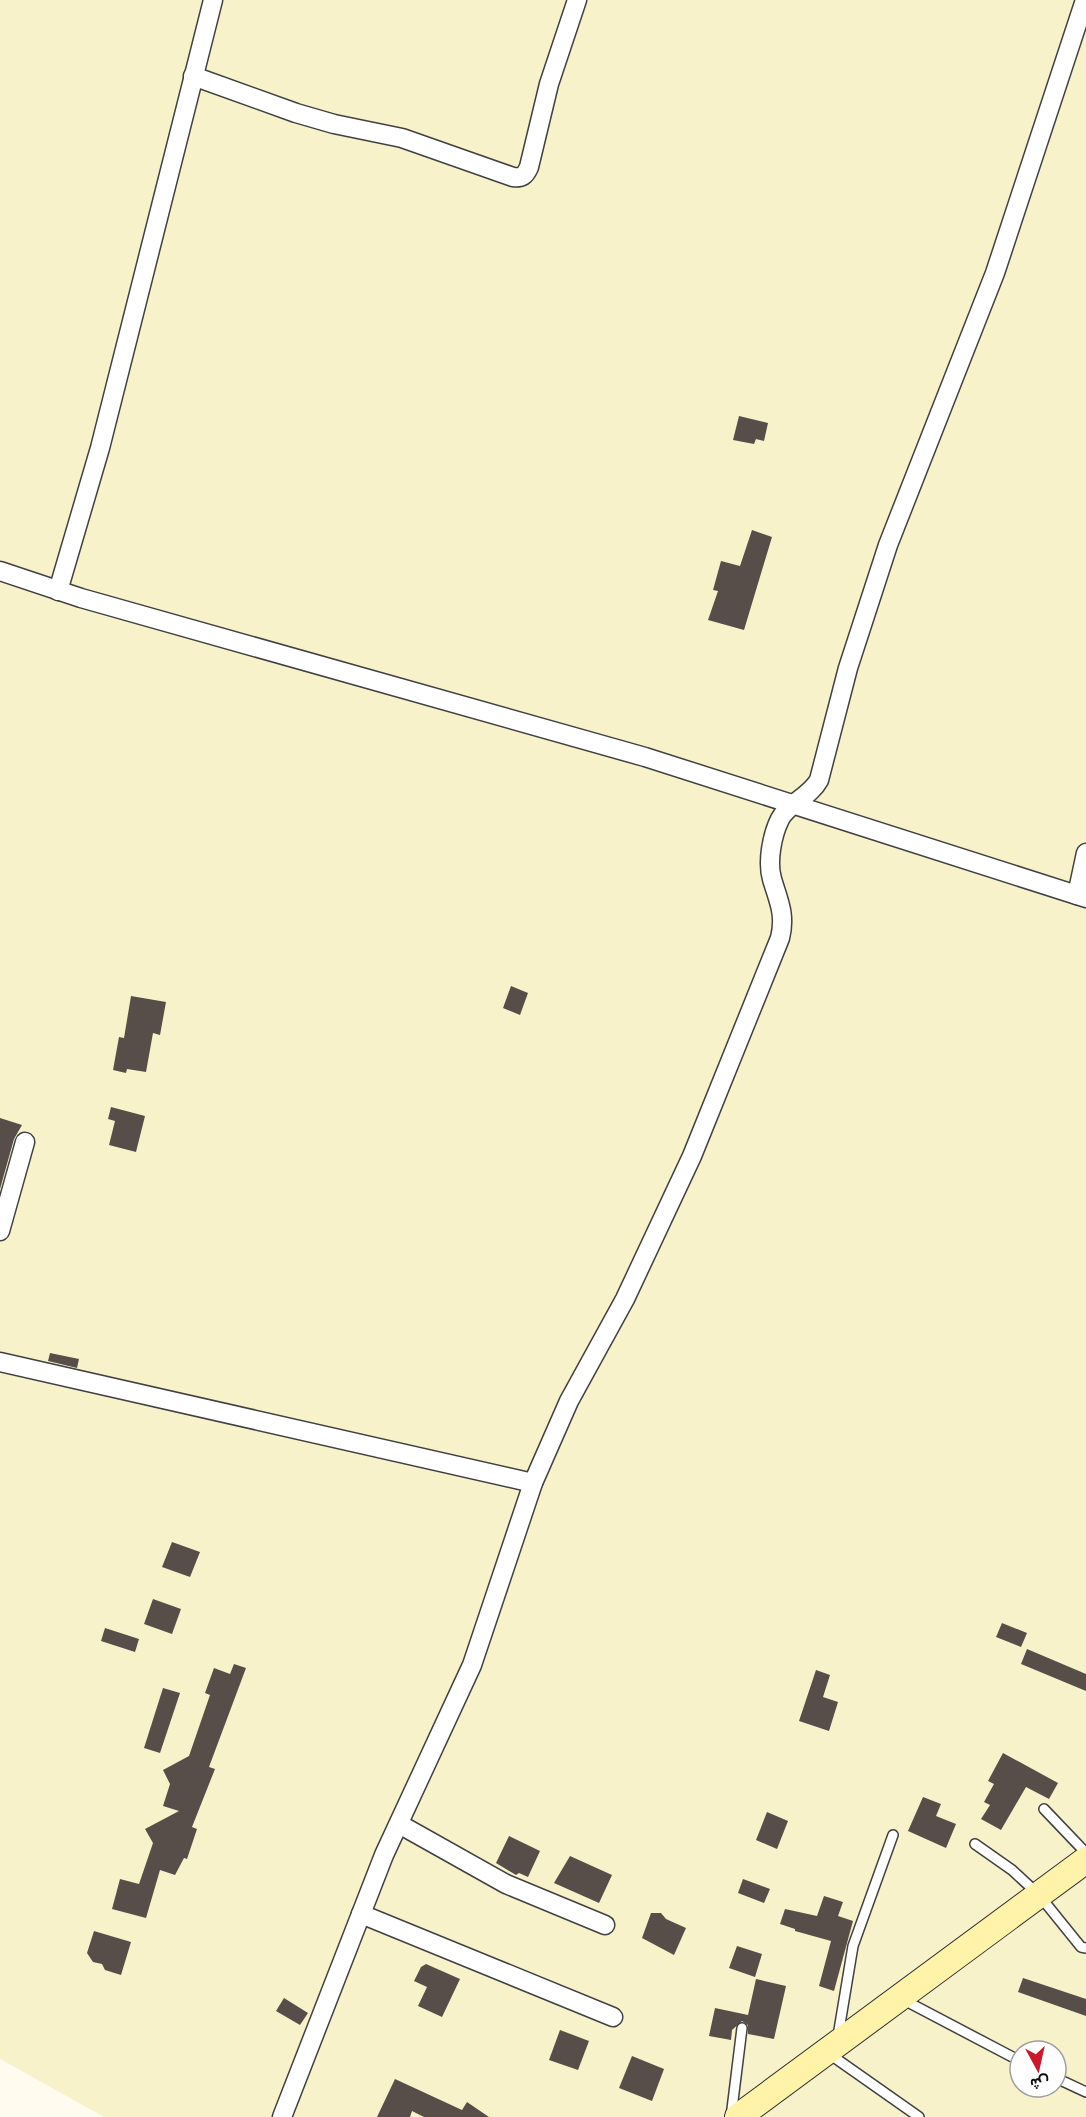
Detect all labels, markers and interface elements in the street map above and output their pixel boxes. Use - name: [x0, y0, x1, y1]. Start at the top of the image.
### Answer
- north arrow: [1008, 2039, 1068, 2099]
- text: ش: [1029, 2073, 1051, 2095]

